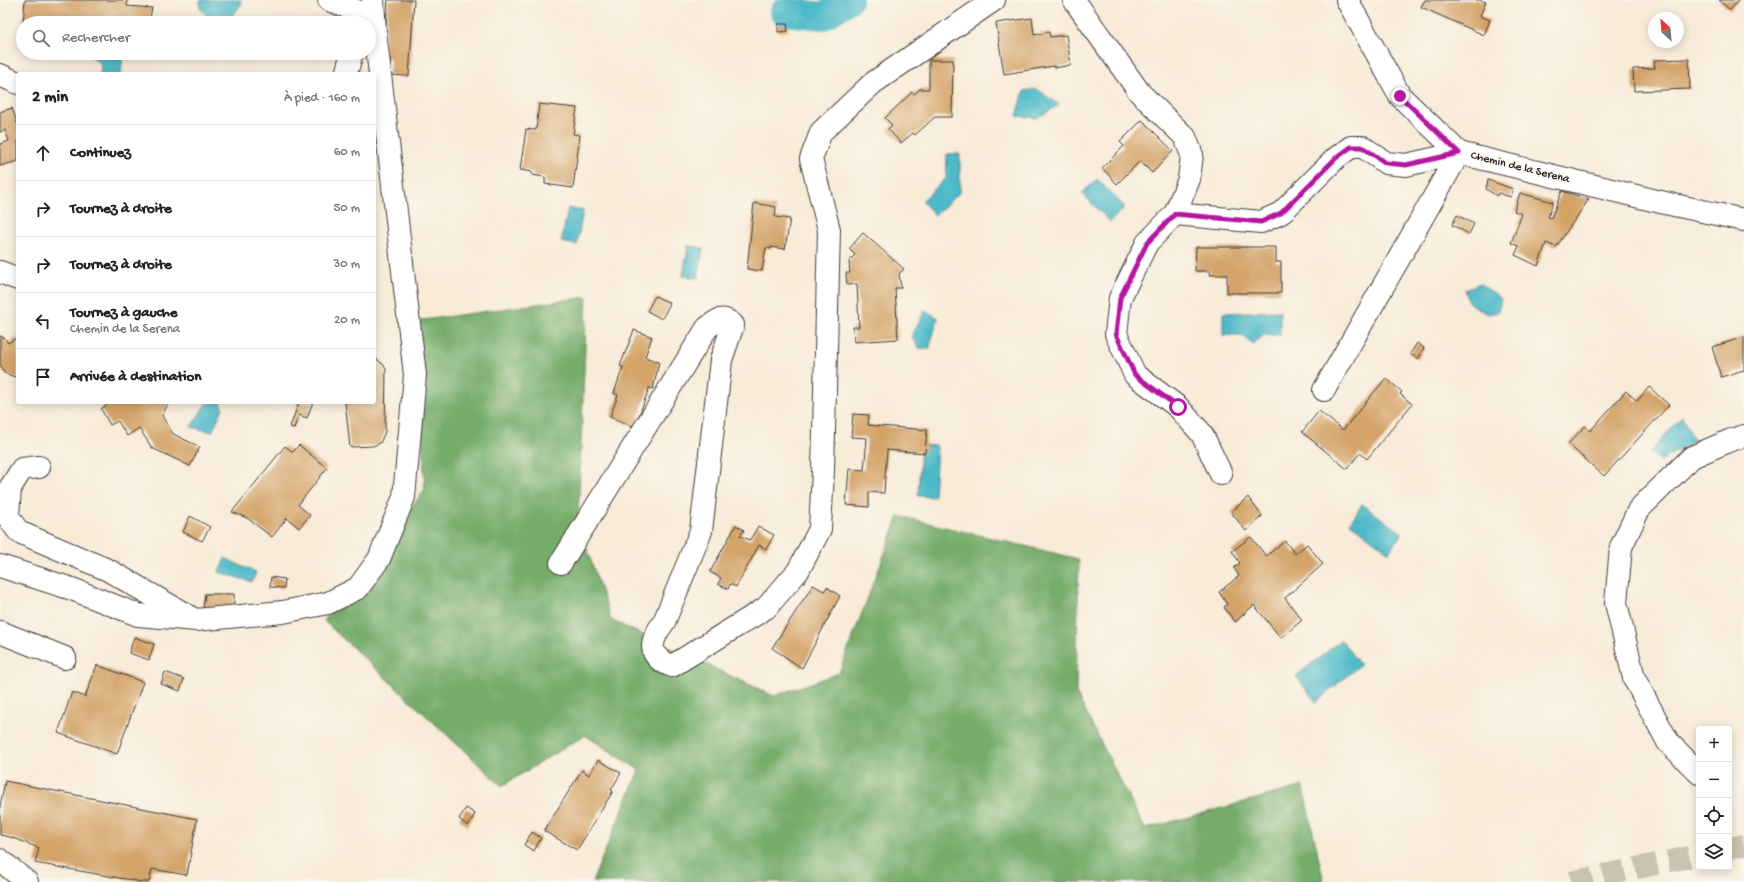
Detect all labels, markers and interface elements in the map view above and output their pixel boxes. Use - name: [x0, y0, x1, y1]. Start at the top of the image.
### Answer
- north arrow: [1648, 12, 1684, 48]
- search box: [16, 16, 376, 60]
- icon: search: [30, 27, 52, 49]
- text: Rechercher: [62, 29, 130, 47]
- route end: [1391, 87, 1409, 105]
- text: 2 min: [32, 88, 68, 108]
- text: À pied · 160 m: [284, 91, 360, 106]
- icon: ahead: [32, 142, 54, 164]
- text: Continuez: [70, 144, 131, 162]
- text: 60 m: [334, 145, 360, 160]
- street label: Chemin de la Serena: [1469, 149, 1571, 187]
- icon: right: [32, 198, 54, 220]
- text: Tournez à droite: [70, 200, 172, 218]
- text: 50 m: [333, 201, 360, 216]
- icon: right: [32, 254, 54, 276]
- text: Tournez à droite: [70, 256, 172, 274]
- text: 30 m: [334, 257, 360, 272]
- text: Tournez à gauche: [70, 304, 178, 322]
- icon: left: [32, 310, 54, 332]
- text: 20 m: [334, 313, 360, 328]
- text: Chemin de la Serena: [70, 322, 180, 337]
- icon: arrive: [32, 366, 54, 388]
- text: Arrivée à destination: [70, 368, 201, 386]
- route start: [1169, 398, 1187, 416]
- map controls: [1696, 726, 1732, 870]
- button: +: [1696, 726, 1732, 762]
- button: −: [1696, 762, 1732, 798]
- button: locate: [1696, 798, 1732, 834]
- button: layers: [1696, 834, 1732, 870]

